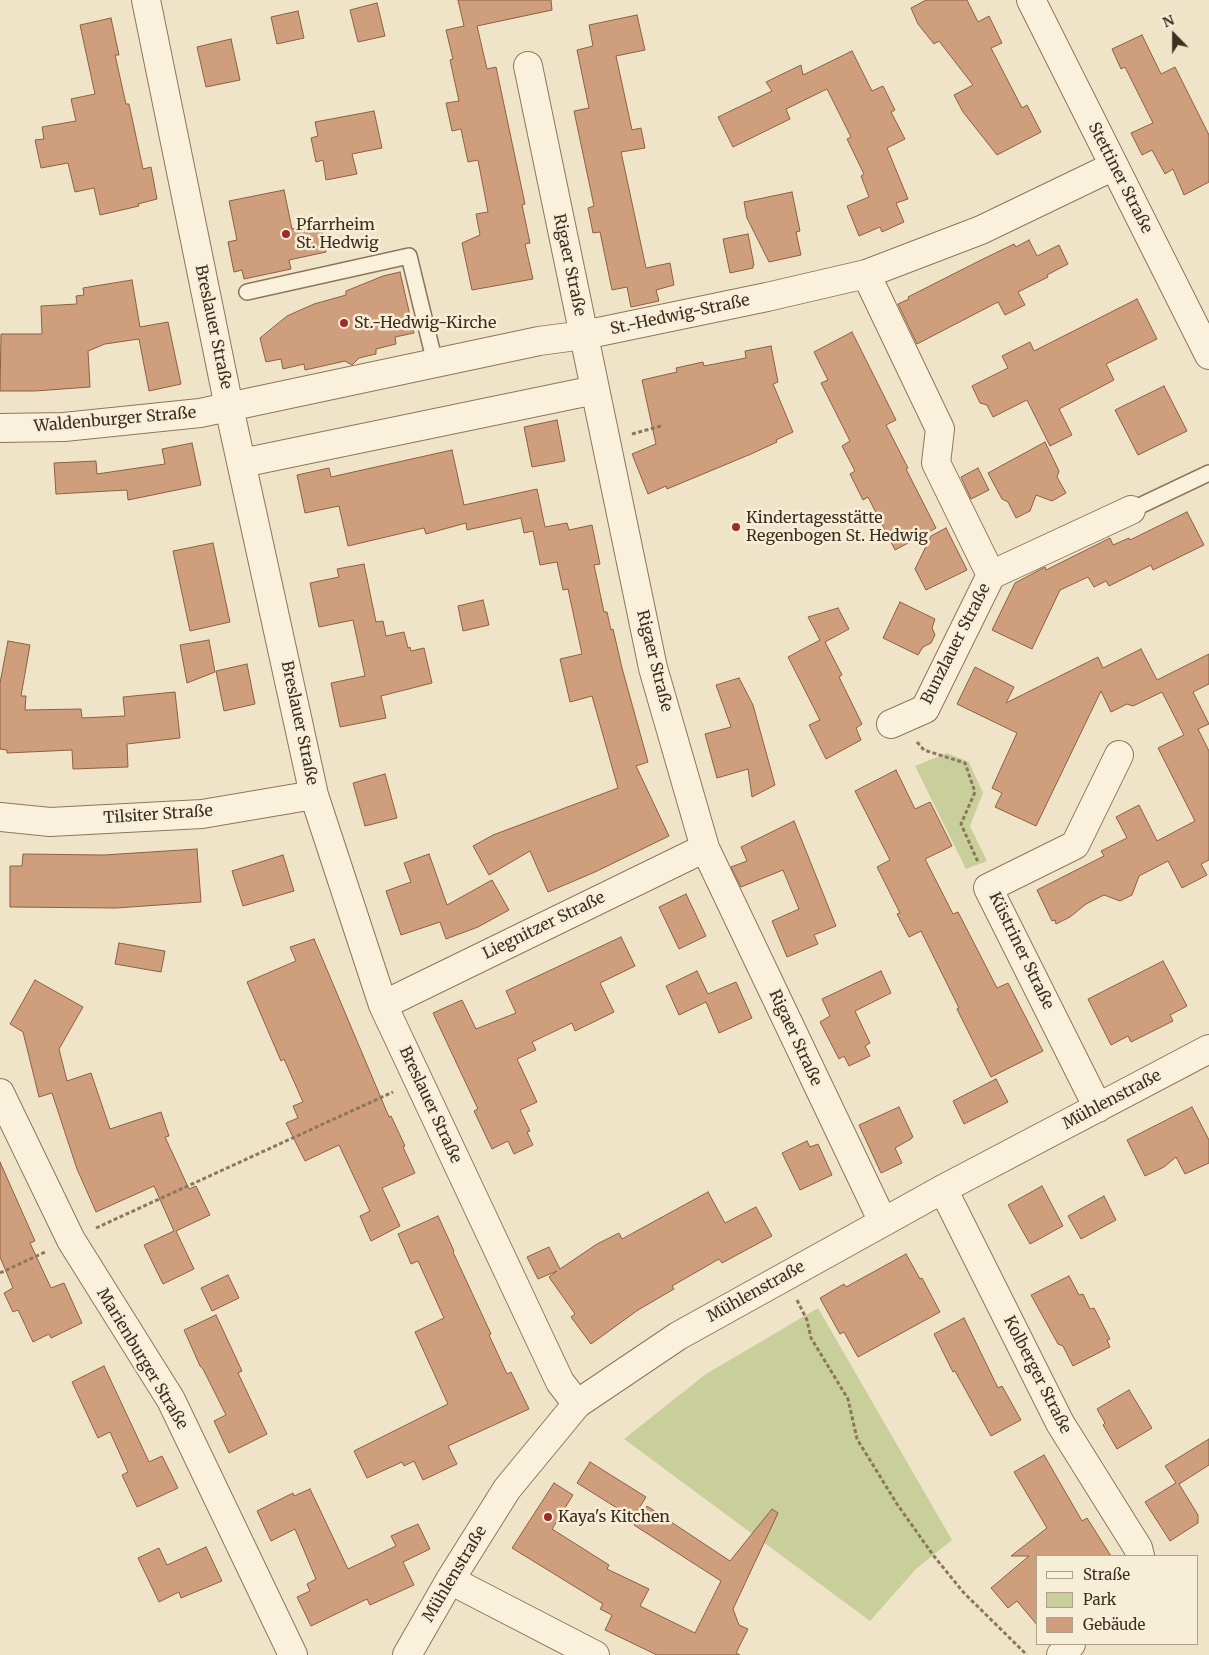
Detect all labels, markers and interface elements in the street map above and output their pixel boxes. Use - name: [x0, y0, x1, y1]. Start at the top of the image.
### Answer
- north arrow: [1149, 10, 1199, 60]
- text: N: [1160, 11, 1177, 32]
- street label: Stettiner Straße: [1084, 119, 1156, 237]
- street label: Rigaer Straße: [549, 212, 589, 318]
- place label: Pfarrheim St. Hedwig: [296, 215, 379, 253]
- marker: Pfarrheim St. Hedwig: [280, 228, 292, 240]
- street label: Breslauer Straße: [190, 263, 236, 391]
- street label: St.-Hedwig-Straße: [609, 291, 751, 339]
- place label: St.-Hedwig-Kirche: [354, 313, 496, 333]
- marker: St.-Hedwig-Kirche: [338, 317, 350, 329]
- street label: Waldenburger Straße: [33, 403, 197, 437]
- place label: Kindertagesstätte Regenbogen St. Hedwig: [746, 508, 928, 546]
- marker: Kindertagesstätte Regenbogen St. Hedwig: [730, 521, 742, 533]
- street label: Bunzlauer Straße: [917, 580, 995, 708]
- street label: Rigaer Straße: [632, 608, 676, 714]
- street label: Breslauer Straße: [276, 659, 322, 787]
- street label: Tilsiter Straße: [103, 802, 213, 828]
- street label: Liegnitzer Straße: [480, 888, 608, 964]
- street label: Küstriner Straße: [984, 889, 1058, 1013]
- street label: Rigaer Straße: [764, 987, 826, 1089]
- street label: Breslauer Straße: [395, 1044, 465, 1166]
- street label: Mühlenstraße: [1060, 1066, 1164, 1134]
- street label: Mühlenstraße: [704, 1257, 808, 1327]
- street label: Marienburger Straße: [92, 1285, 192, 1433]
- street label: Kolberger Straße: [999, 1313, 1075, 1437]
- place label: Kaya's Kitchen: [558, 1507, 670, 1527]
- marker: Kaya's Kitchen: [542, 1511, 554, 1523]
- street label: Mühlenstraße: [419, 1523, 491, 1625]
- legend: [1036, 1555, 1199, 1645]
- text: Straße: [1083, 1565, 1130, 1584]
- text: Park: [1083, 1590, 1116, 1609]
- text: Gebäude: [1083, 1615, 1145, 1634]

